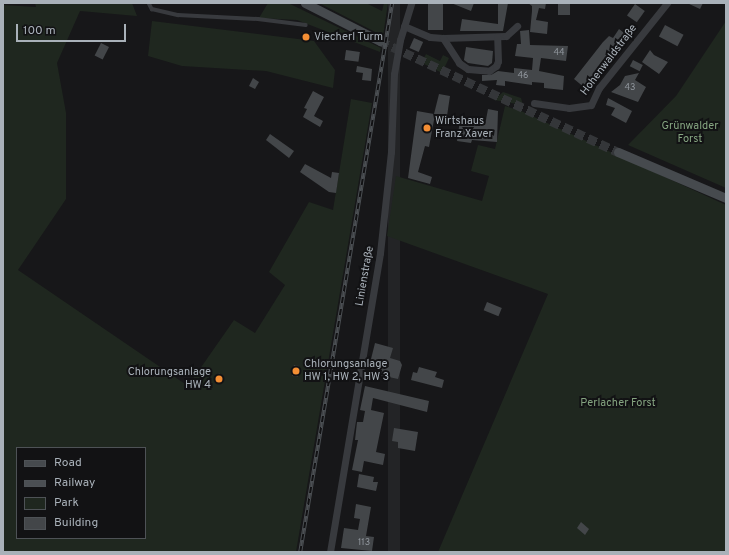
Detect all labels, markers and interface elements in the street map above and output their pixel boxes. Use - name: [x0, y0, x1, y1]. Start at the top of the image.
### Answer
- scale bar: [18, 16, 128, 42]
- street label: Hohenwaldstraße: [578, 22, 640, 98]
- text: 100 m: [23, 23, 56, 39]
- place label: Viecherl Turm: [314, 30, 383, 44]
- marker: Viecherl Turm: [301, 32, 311, 42]
- house number: 44: [553, 48, 565, 58]
- house number: 46: [518, 71, 528, 81]
- house number: 43: [624, 83, 636, 93]
- place label: Wirtshaus Franz Xaver: [435, 115, 493, 141]
- park label: Grünwalder Forst: [661, 120, 719, 146]
- marker: Wirtshaus Franz Xaver: [422, 123, 432, 133]
- street label: Linienstraße: [353, 245, 377, 307]
- place label: Chlorungsanlage HW 1, HW 2, HW 3: [304, 358, 390, 384]
- place label: Chlorungsanlage HW 4: [128, 366, 211, 392]
- marker: Chlorungsanlage HW 1, HW 2, HW 3: [291, 366, 301, 376]
- marker: Chlorungsanlage HW 4: [214, 374, 224, 384]
- park label: Perlacher Forst: [580, 396, 656, 410]
- legend: [16, 447, 146, 539]
- text: Road: [54, 455, 82, 471]
- text: Railway: [54, 475, 95, 491]
- text: Park: [54, 495, 79, 511]
- text: Building: [54, 515, 98, 531]
- house number: 113: [358, 538, 370, 548]

